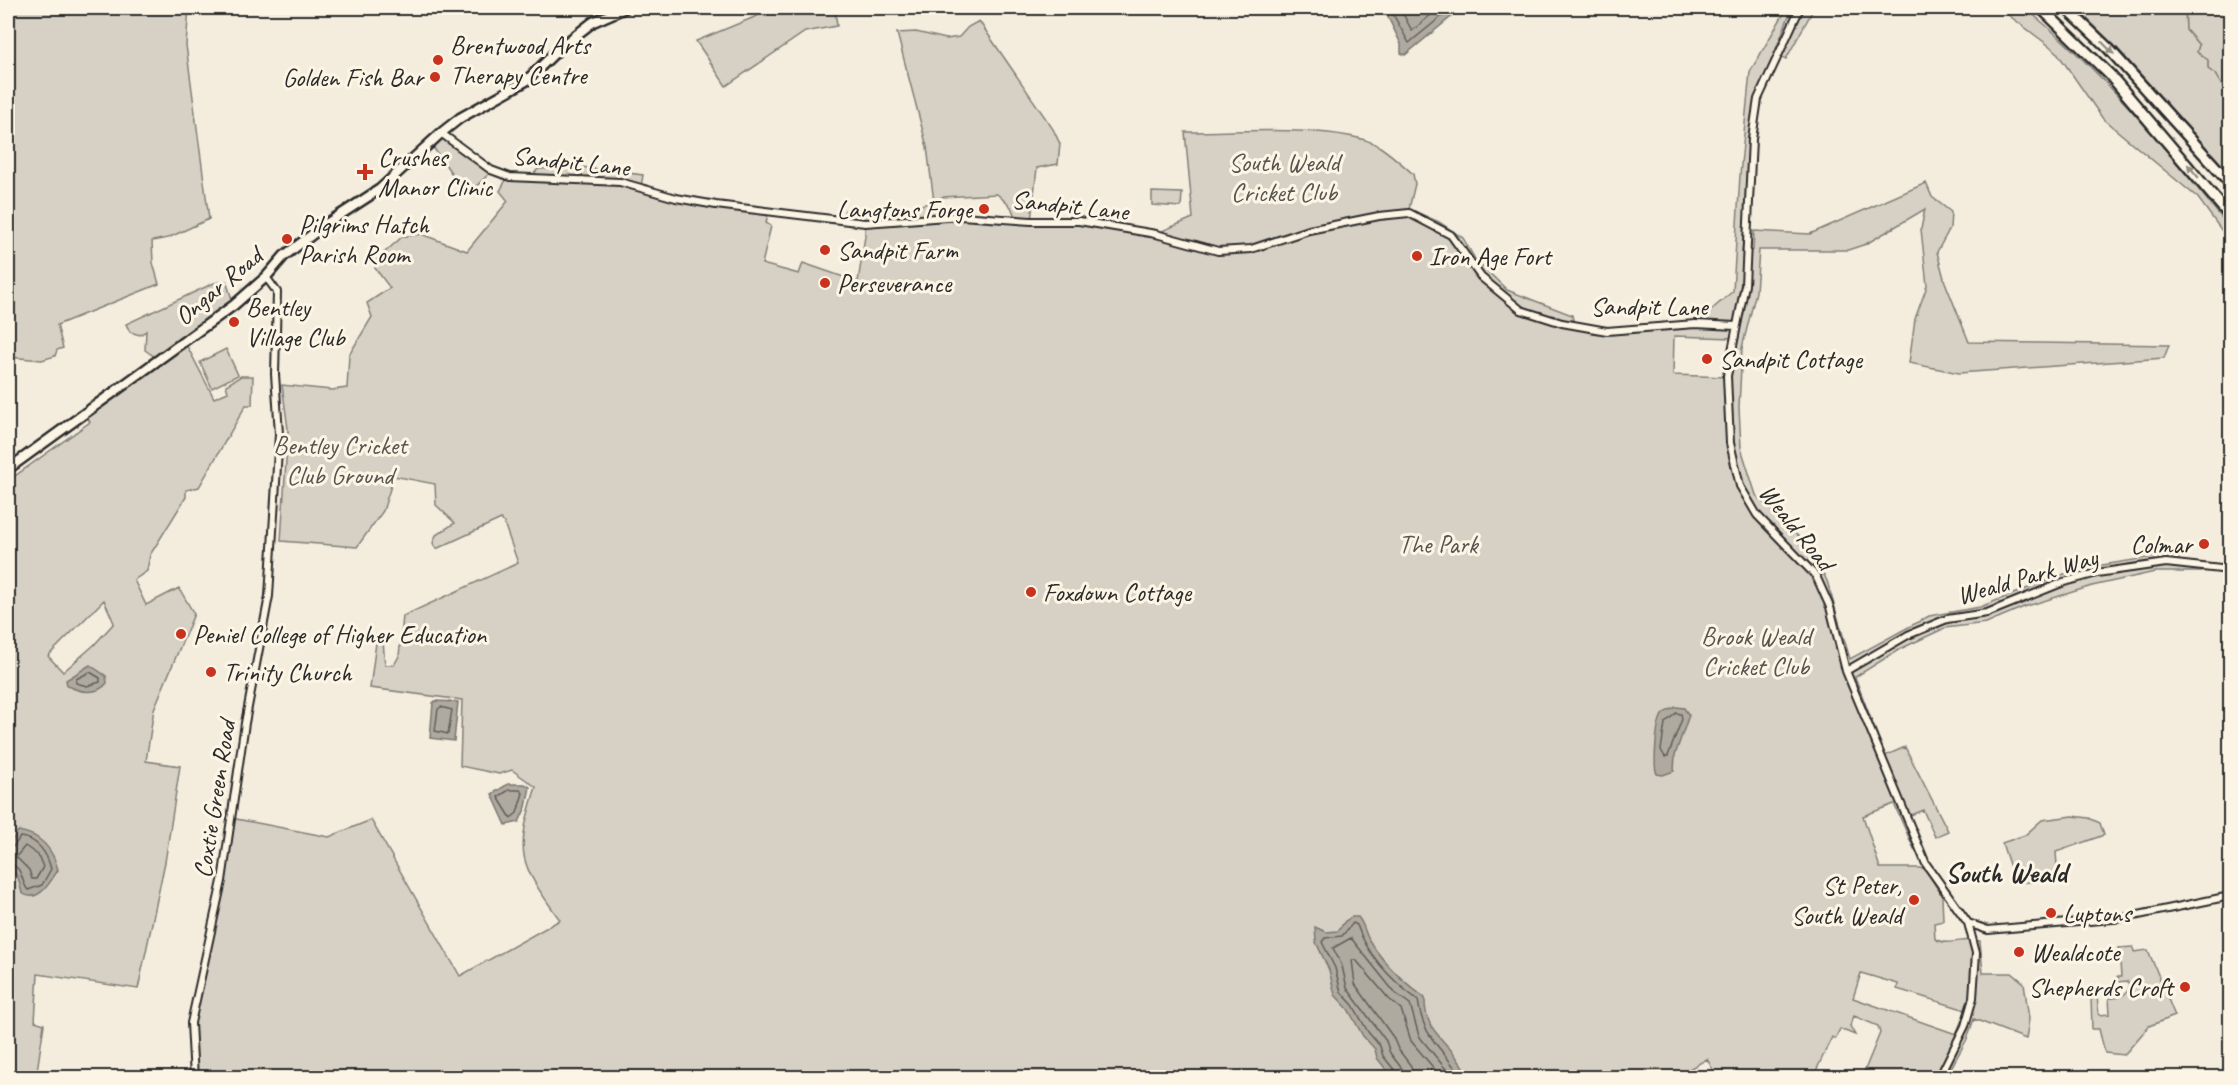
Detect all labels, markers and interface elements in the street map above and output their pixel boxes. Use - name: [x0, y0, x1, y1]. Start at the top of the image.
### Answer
- place label: Brentwood Arts Therapy Centre: [450, 29, 592, 92]
- one-way arrow: [2100, 41, 2114, 55]
- marker: Brentwood Arts Therapy Centre: [431, 53, 445, 67]
- place label: Golden Fish Bar: [282, 61, 426, 94]
- marker: Golden Fish Bar: [428, 70, 442, 84]
- street label: Sandpit Lane: [511, 139, 633, 184]
- place label: Crushes Manor Clinic: [378, 141, 493, 204]
- park label: South Weald Cricket Club: [1228, 146, 1343, 209]
- marker: Crushes Manor Clinic: [356, 163, 374, 181]
- one-way arrow: [2187, 164, 2200, 179]
- street label: Sandpit Lane: [1010, 183, 1132, 228]
- place label: Langtons Forge: [837, 193, 975, 226]
- marker: Langtons Forge: [977, 202, 991, 216]
- place label: Pilgrims Hatch Parish Room: [299, 208, 430, 271]
- marker: Pilgrims Hatch Parish Room: [280, 232, 294, 246]
- place label: Sandpit Farm: [837, 234, 959, 267]
- street label: Ongar Road: [168, 238, 272, 333]
- place label: Iron Age Fort: [1429, 240, 1553, 273]
- marker: Sandpit Farm: [818, 243, 832, 257]
- marker: Iron Age Fort: [1410, 249, 1424, 263]
- place label: Perseverance: [837, 267, 953, 300]
- marker: Perseverance: [818, 276, 832, 290]
- street label: Sandpit Lane: [1590, 290, 1710, 323]
- place label: Bentley Village Club: [246, 291, 346, 354]
- marker: Bentley Village Club: [227, 315, 241, 329]
- place label: Sandpit Cottage: [1719, 343, 1863, 376]
- marker: Sandpit Cottage: [1700, 352, 1714, 366]
- park label: Bentley Cricket Club Ground: [273, 429, 409, 492]
- street label: Weald Road: [1752, 477, 1844, 580]
- park label: The Park: [1398, 528, 1480, 561]
- place label: Colmar: [2130, 528, 2195, 561]
- marker: Colmar: [2197, 537, 2211, 551]
- street label: Weald Park Way: [1953, 540, 2103, 612]
- place label: Foxdown Cottage: [1043, 576, 1192, 609]
- marker: Foxdown Cottage: [1024, 585, 1038, 599]
- place label: Peniel College of Higher Education: [193, 618, 488, 651]
- park label: Brook Weald Cricket Club: [1701, 620, 1815, 683]
- marker: Peniel College of Higher Education: [174, 627, 188, 641]
- place label: Trinity Church: [223, 656, 353, 689]
- marker: Trinity Church: [204, 665, 218, 679]
- street label: Coxtie Green Road: [186, 714, 244, 880]
- district label: South Weald: [1945, 855, 2071, 890]
- place label: St Peter, South Weald: [1791, 869, 1906, 932]
- marker: St Peter, South Weald: [1907, 893, 1921, 907]
- place label: Luptons: [2063, 897, 2133, 930]
- marker: Luptons: [2044, 906, 2058, 920]
- place label: Wealdcote: [2031, 936, 2122, 969]
- marker: Wealdcote: [2012, 945, 2026, 959]
- place label: Shepherds Croft: [2029, 971, 2176, 1004]
- marker: Shepherds Croft: [2178, 980, 2192, 994]

